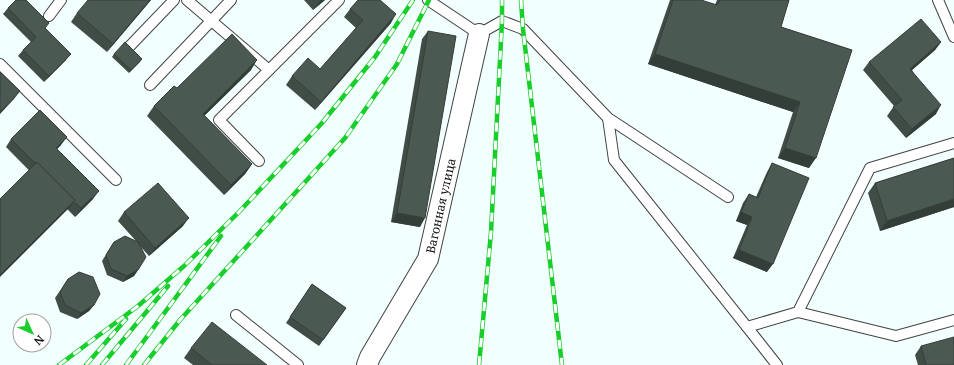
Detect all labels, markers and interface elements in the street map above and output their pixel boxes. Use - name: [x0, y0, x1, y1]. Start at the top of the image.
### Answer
- street label: Вагонная улица: [421, 156, 459, 255]
- north arrow: [12, 313, 52, 353]
- text: N: [31, 332, 48, 349]

